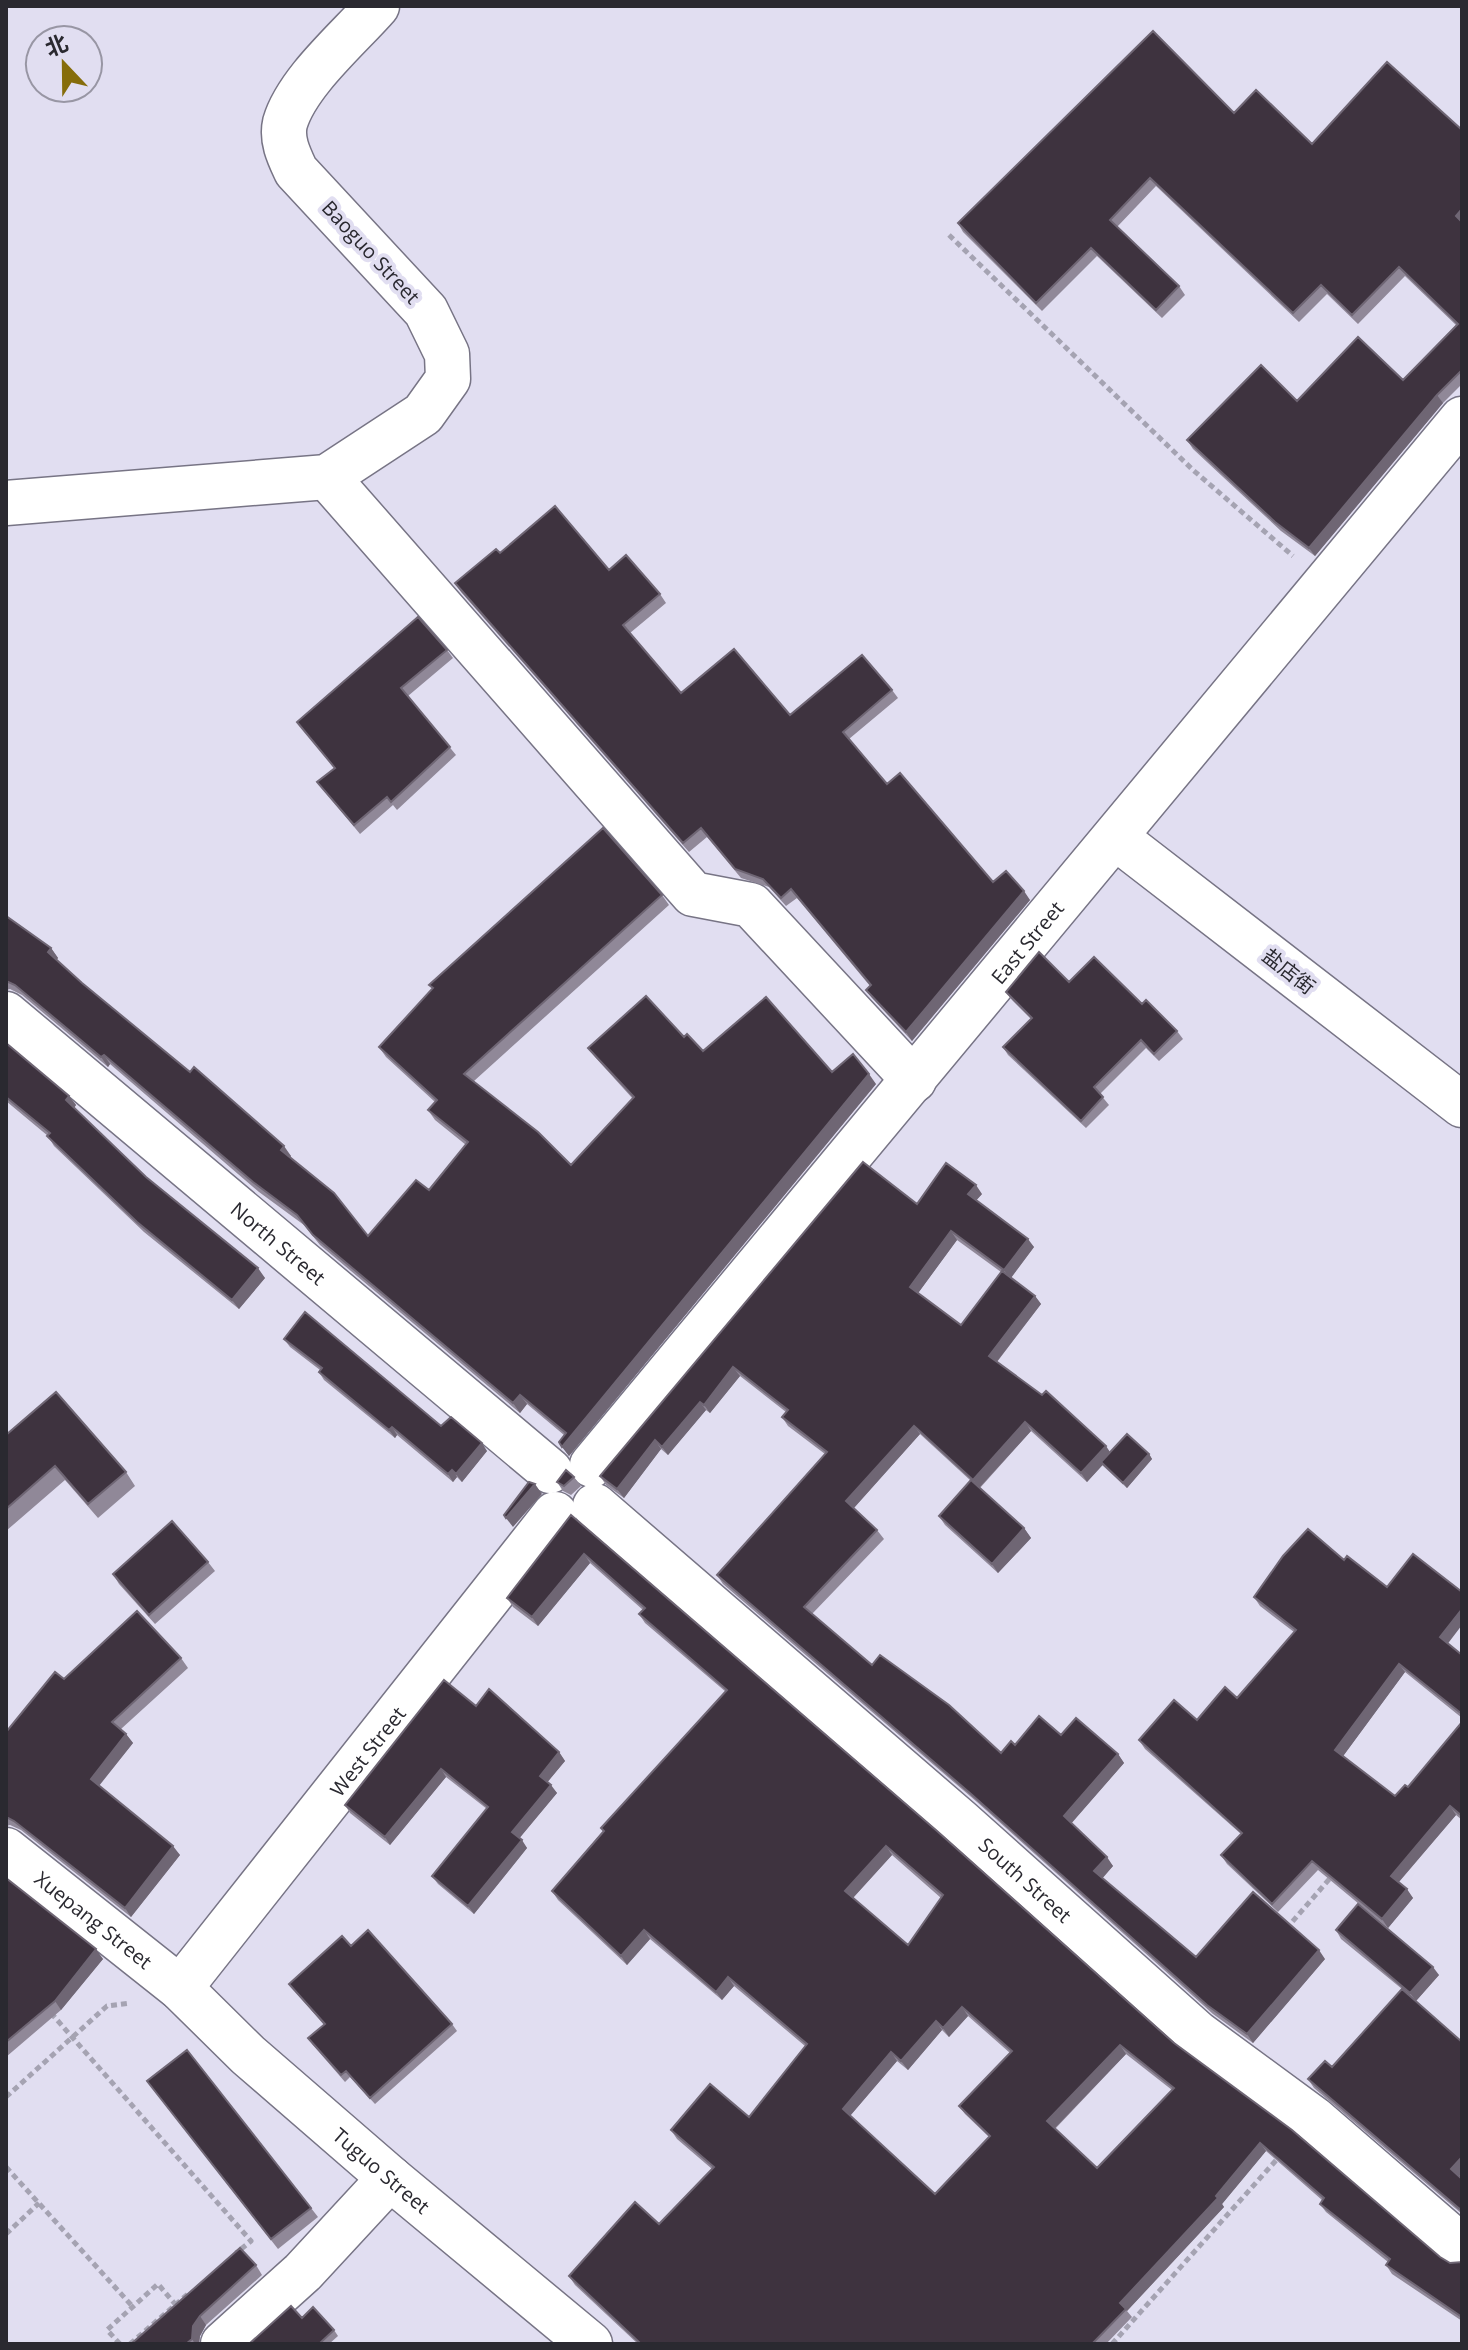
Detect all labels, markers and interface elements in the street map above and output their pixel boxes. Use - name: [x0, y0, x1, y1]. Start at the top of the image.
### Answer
- north arrow: [24, 24, 104, 104]
- text: 北: [40, 26, 72, 63]
- street label: Baoguo Street: [316, 194, 426, 310]
- street label: East Street: [984, 895, 1069, 989]
- street label: 盐店街: [1257, 942, 1321, 1000]
- street label: North Street: [226, 1195, 332, 1291]
- street label: West Street: [323, 1701, 411, 1802]
- street label: South Street: [973, 1831, 1078, 1928]
- street label: Xuepang Street: [29, 1865, 158, 1975]
- street label: Tuguo Street: [327, 2121, 436, 2219]

